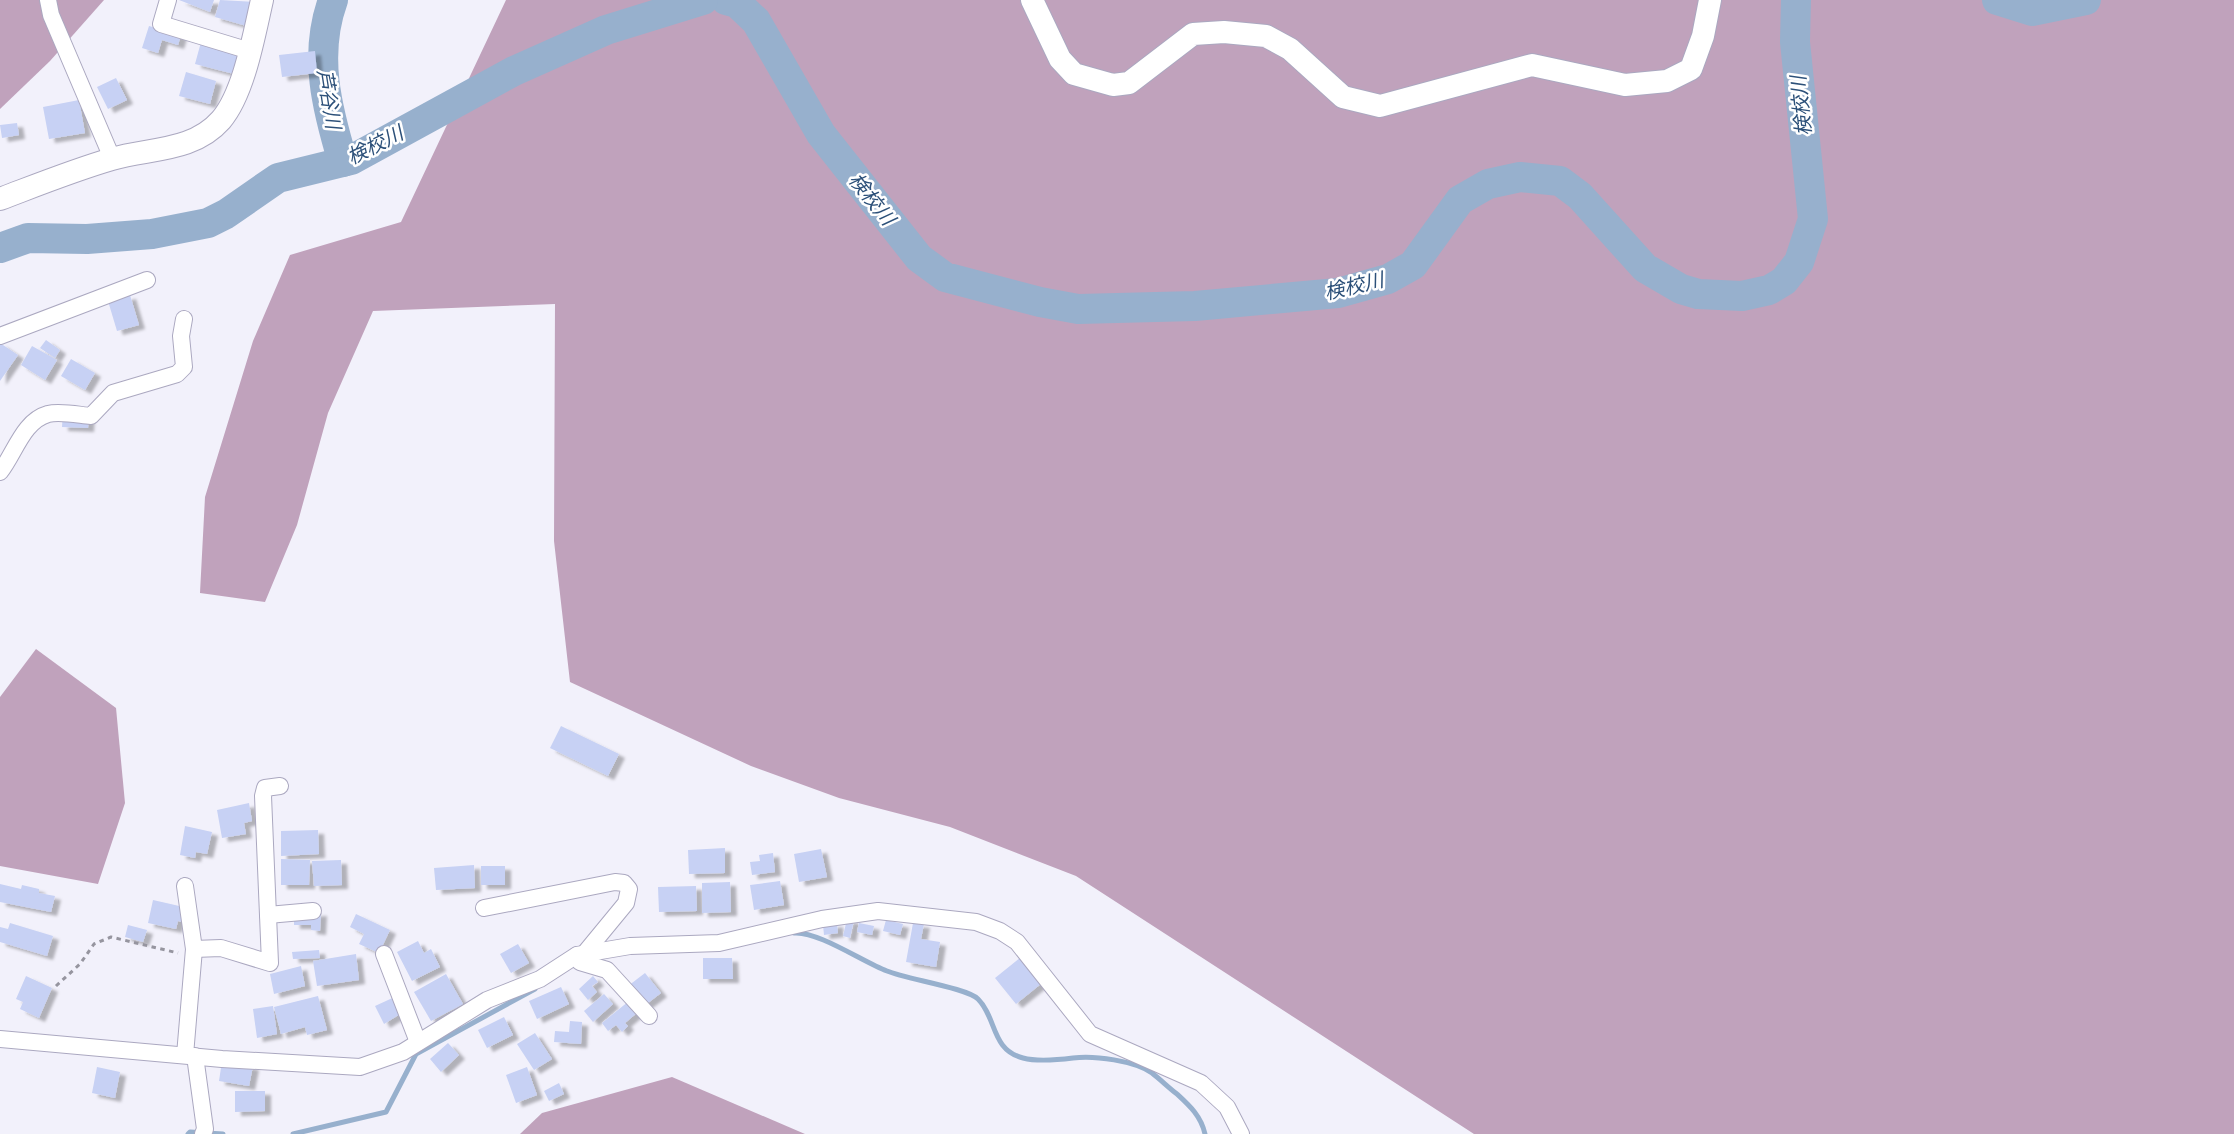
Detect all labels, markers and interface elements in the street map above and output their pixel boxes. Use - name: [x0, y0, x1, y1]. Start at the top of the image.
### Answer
- water label: 芦谷川: [312, 67, 347, 132]
- water label: 検校川: [1785, 73, 1816, 137]
- water label: 検校川: [342, 119, 409, 169]
- water label: 検校川: [844, 168, 902, 231]
- water label: 検校川: [1322, 266, 1388, 304]

